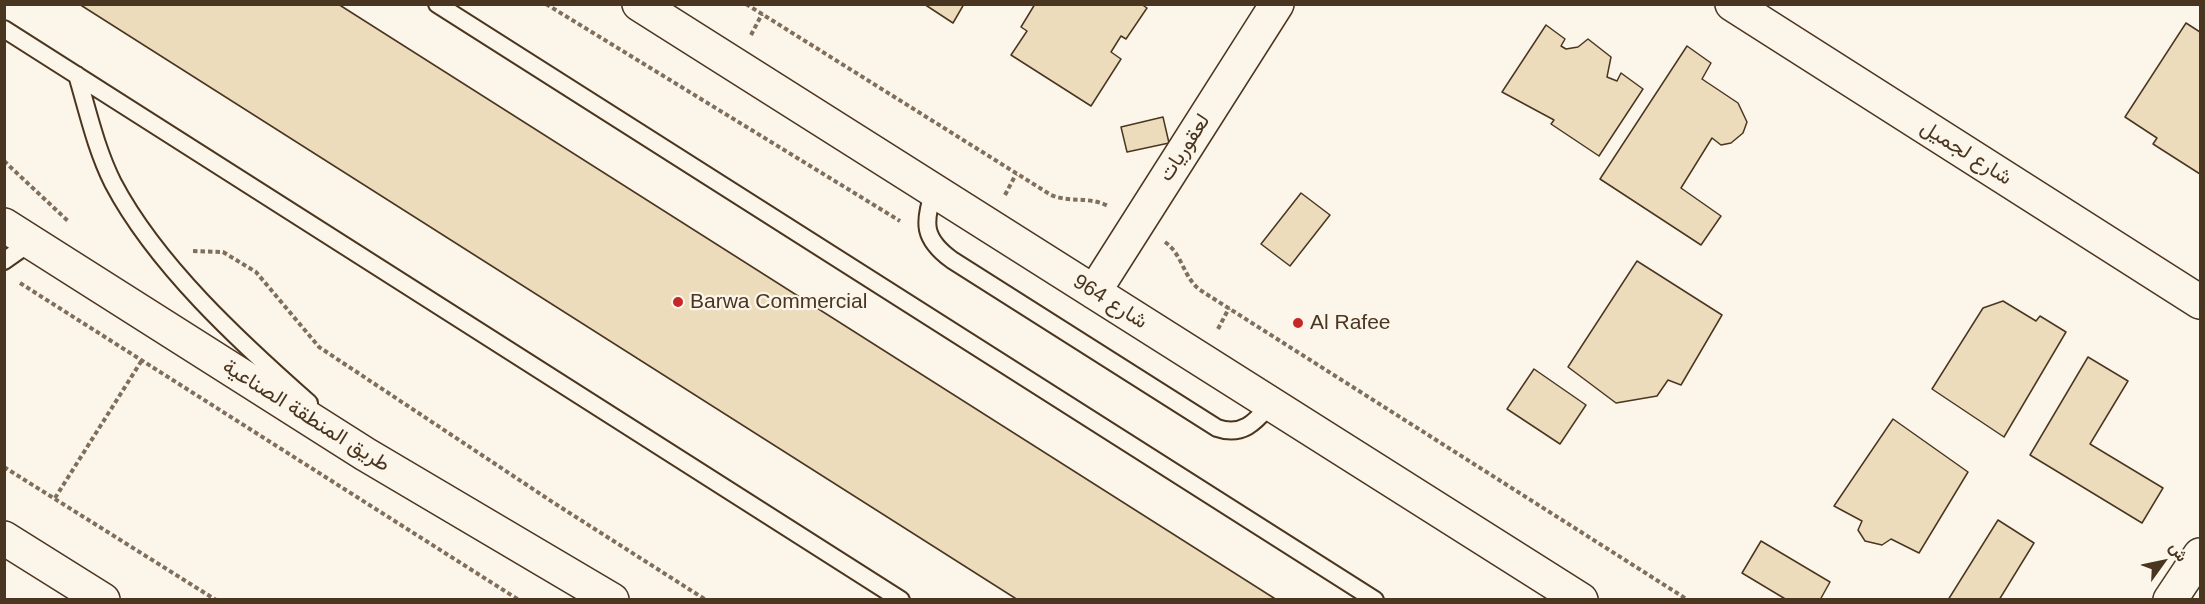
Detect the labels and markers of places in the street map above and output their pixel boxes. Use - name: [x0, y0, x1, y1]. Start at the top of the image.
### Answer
- place label: Barwa Commercial: [690, 289, 867, 315]
- marker: Barwa Commercial: [671, 295, 685, 309]
- place label: Al Rafee: [1310, 310, 1391, 336]
- marker: Al Rafee: [1291, 316, 1305, 330]

